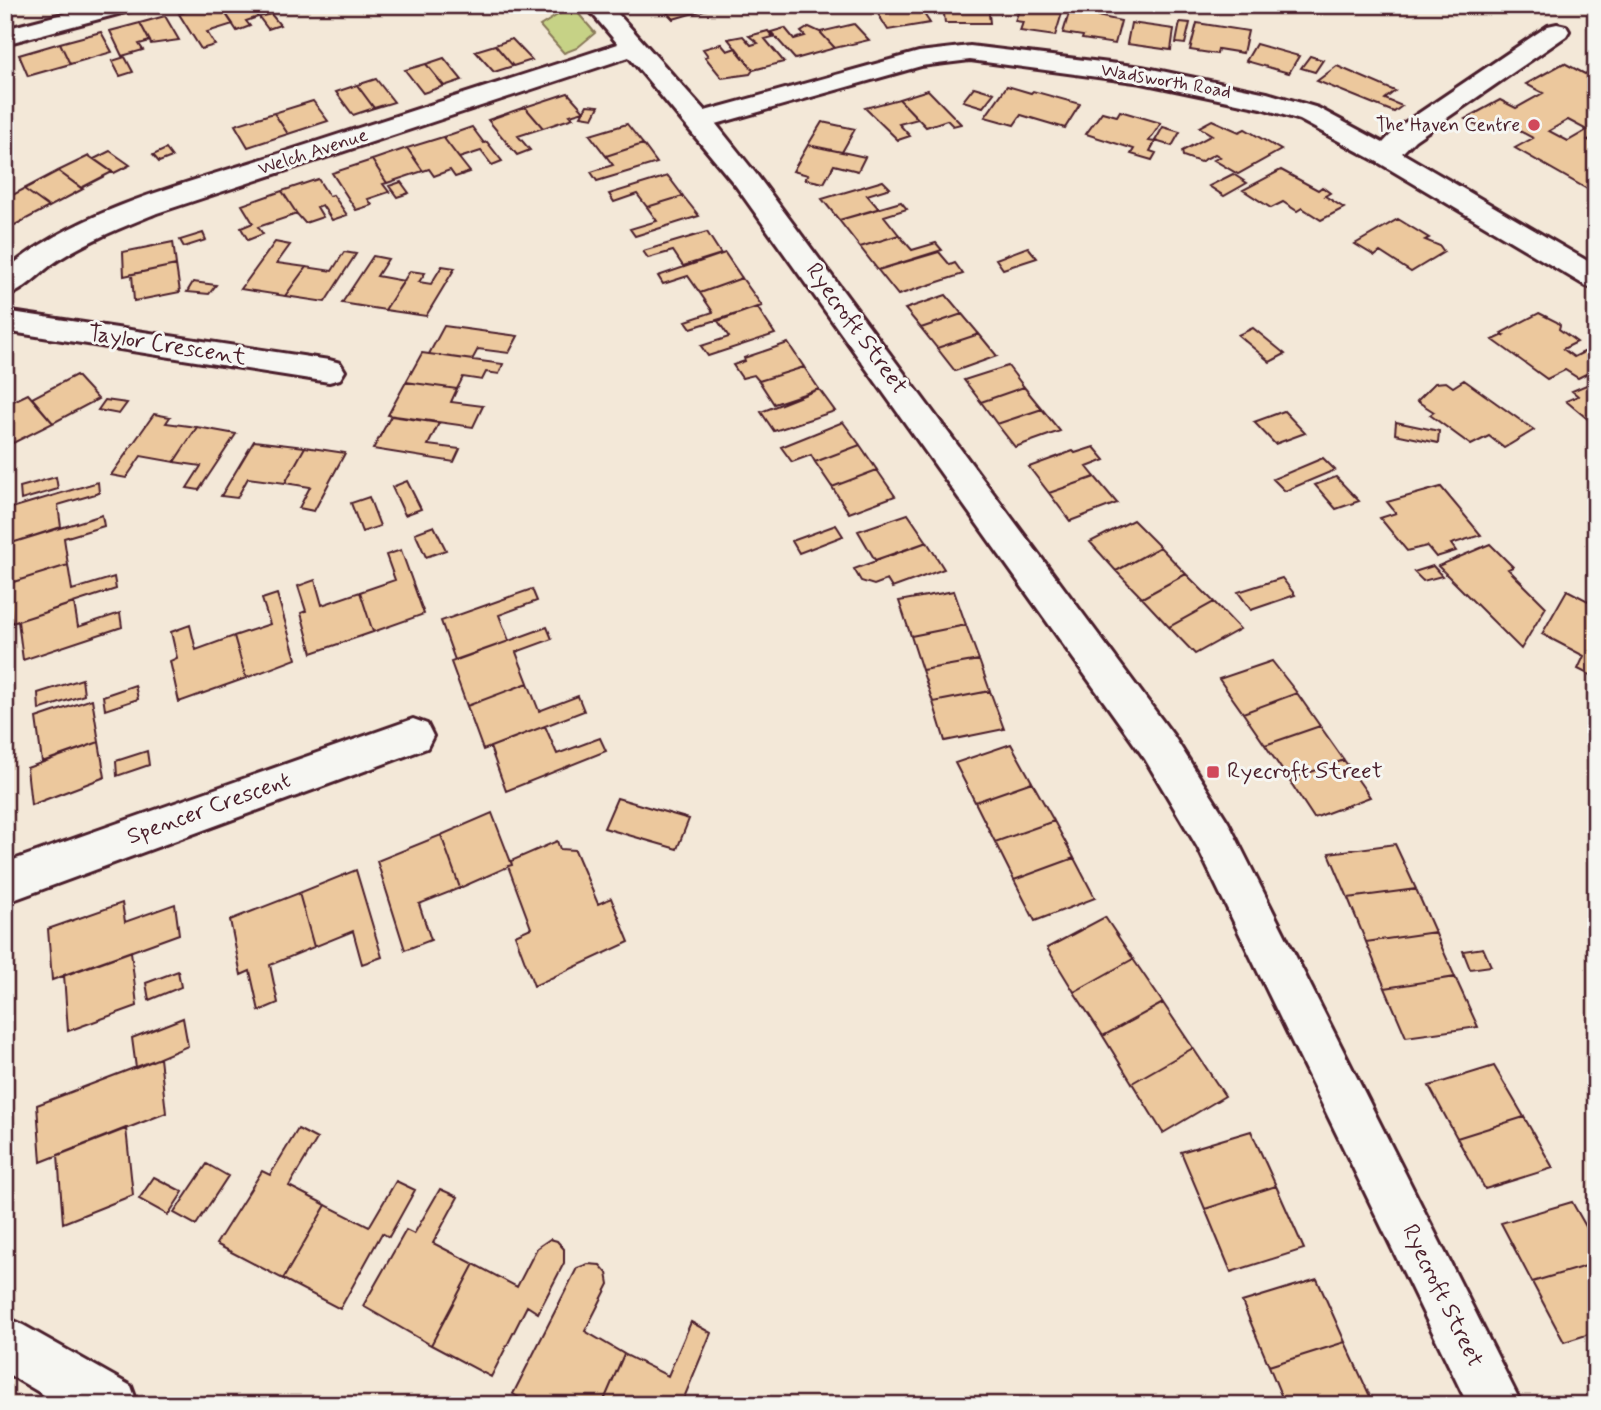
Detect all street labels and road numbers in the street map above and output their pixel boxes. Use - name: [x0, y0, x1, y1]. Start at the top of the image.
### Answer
- street label: Wadsworth Road: [1099, 57, 1233, 105]
- street label: Welch Avenue: [255, 123, 371, 181]
- street label: Ryecroft Street: [798, 257, 914, 401]
- street label: Taylor Crescent: [86, 319, 249, 373]
- street label: Spencer Crescent: [123, 765, 295, 853]
- street label: Ryecroft Street: [1394, 1219, 1490, 1373]

